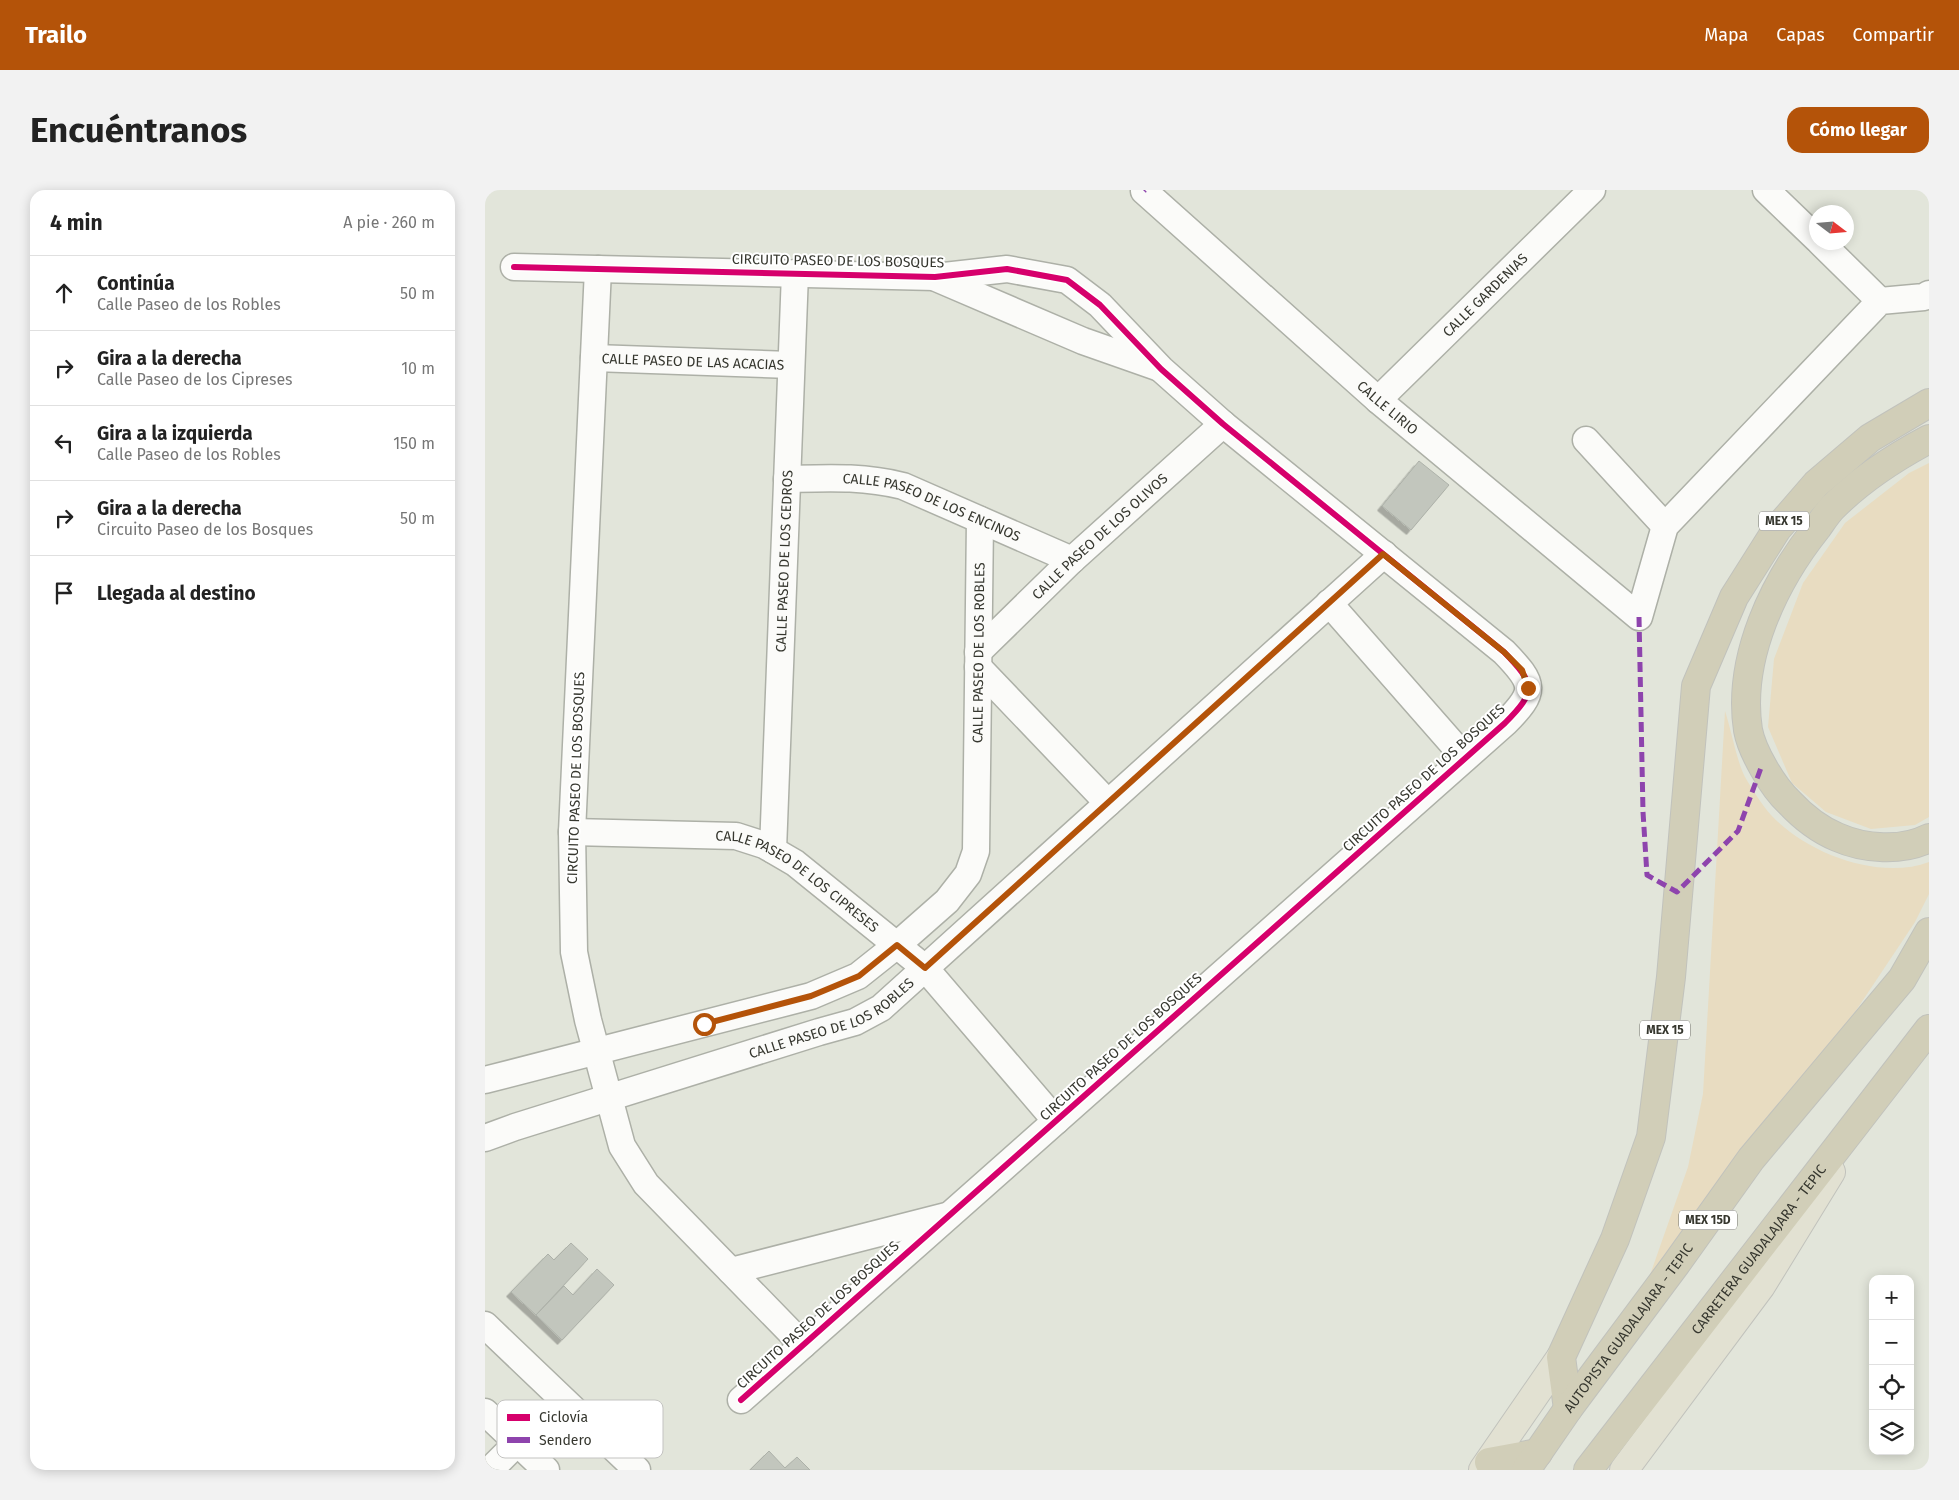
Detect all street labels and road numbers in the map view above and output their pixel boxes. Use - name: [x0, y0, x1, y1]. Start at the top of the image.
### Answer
- street label: CALLE GARDENIAS: [1439, 249, 1531, 340]
- street label: CIRCUITO PASEO DE LOS BOSQUES: [732, 251, 945, 271]
- street label: CALLE PASEO DE LAS ACACIAS: [601, 350, 785, 373]
- street label: CALLE LIRIO: [1354, 377, 1422, 438]
- street label: CALLE PASEO DE LOS CEDROS: [772, 469, 796, 653]
- street label: CALLE PASEO DE LOS OLIVOS: [1028, 469, 1171, 603]
- street label: CALLE PASEO DE LOS ENCINOS: [842, 470, 1024, 545]
- road number: MEX 15: [1759, 512, 1809, 531]
- street label: CALLE PASEO DE LOS ROBLES: [969, 562, 988, 743]
- street label: CIRCUITO PASEO DE LOS BOSQUES: [564, 671, 588, 885]
- street label: CIRCUITO PASEO DE LOS BOSQUES: [1339, 700, 1509, 855]
- street label: CALLE PASEO DE LOS CIPRESES: [715, 827, 882, 936]
- street label: CIRCUITO PASEO DE LOS BOSQUES: [1036, 969, 1206, 1124]
- street label: CALLE PASEO DE LOS ROBLES: [747, 974, 918, 1062]
- road number: MEX 15: [1640, 1020, 1690, 1040]
- street label: CARRETERA GUADALAJARA - TEPIC: [1688, 1161, 1830, 1338]
- road number: MEX 15D: [1679, 1210, 1737, 1230]
- street label: CIRCUITO PASEO DE LOS BOSQUES: [733, 1237, 903, 1392]
- street label: AUTOPISTA GUADALAJARA - TEPIC: [1560, 1240, 1697, 1416]

